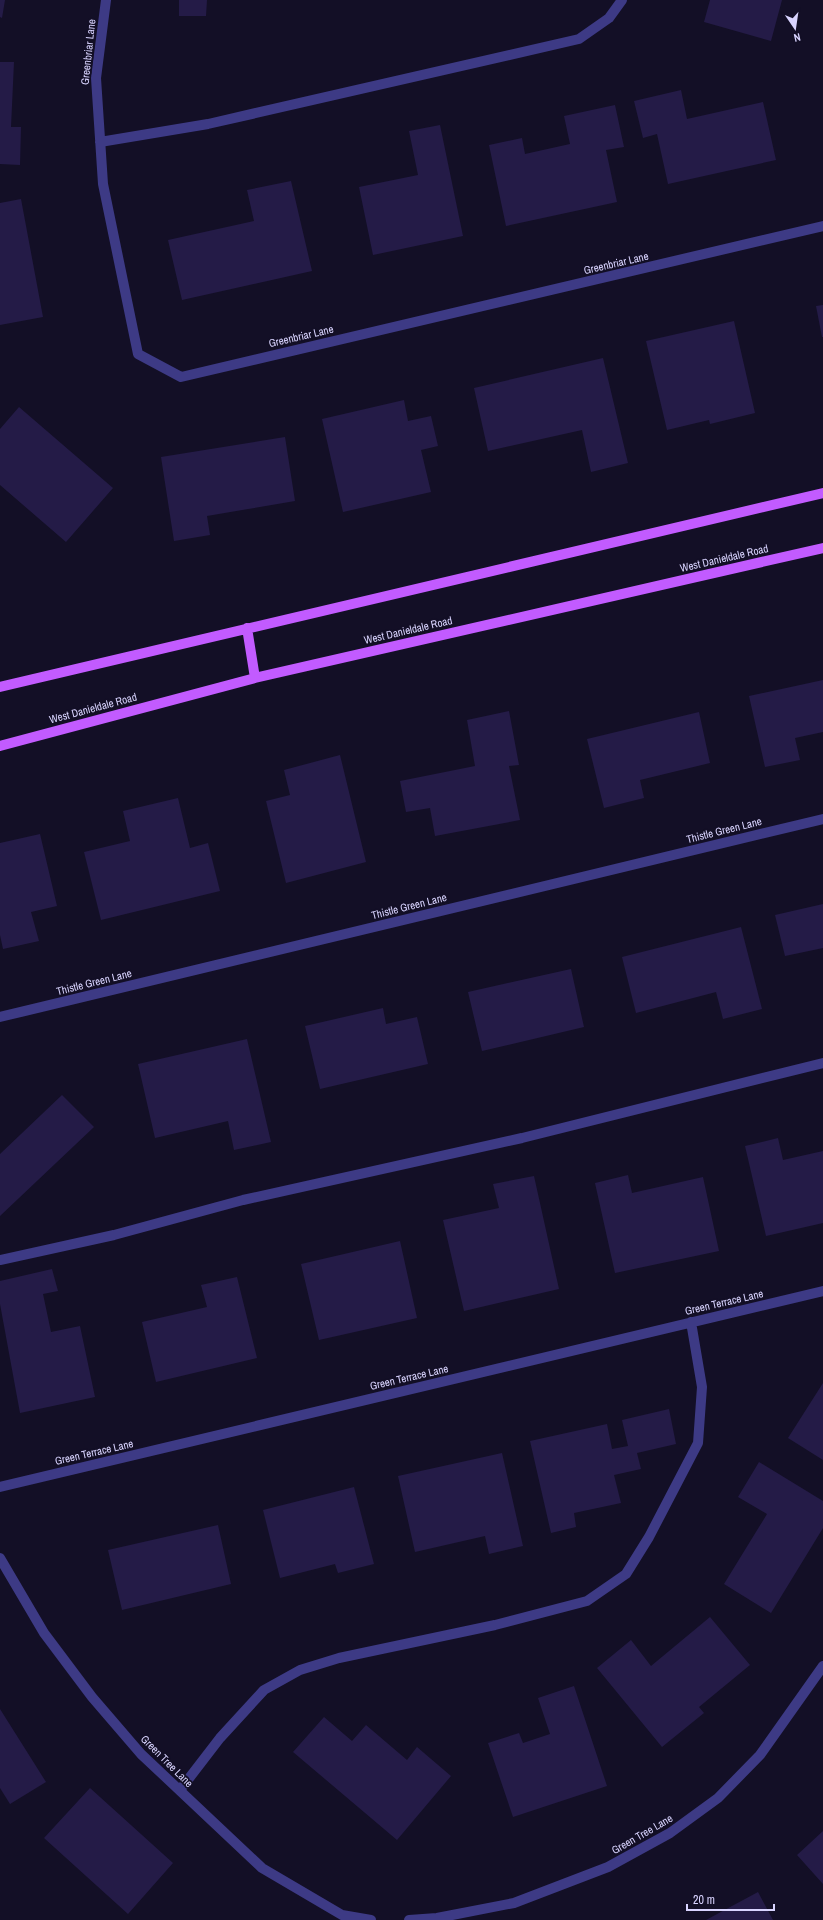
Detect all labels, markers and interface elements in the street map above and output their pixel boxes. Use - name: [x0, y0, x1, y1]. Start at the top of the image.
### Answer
- north arrow: [775, 8, 815, 48]
- street label: Greenbriar Lane: [78, 18, 98, 86]
- text: N: [793, 30, 802, 45]
- street label: Greenbriar Lane: [582, 249, 650, 277]
- street label: Greenbriar Lane: [267, 322, 335, 350]
- street label: West Danieldale Road: [679, 541, 769, 575]
- street label: West Danieldale Road: [363, 613, 453, 647]
- street label: West Danieldale Road: [48, 690, 138, 726]
- street label: Thistle Green Lane: [685, 814, 763, 846]
- street label: Thistle Green Lane: [370, 890, 448, 922]
- street label: Thistle Green Lane: [55, 966, 133, 998]
- street label: Green Terrace Lane: [683, 1286, 765, 1318]
- street label: Green Terrace Lane: [368, 1361, 450, 1393]
- street label: Green Terrace Lane: [53, 1436, 135, 1468]
- street label: Green Tree Lane: [138, 1732, 196, 1790]
- street label: Green Tree Lane: [609, 1811, 675, 1857]
- scale bar: [687, 1886, 774, 1912]
- text: 20 m: [693, 1892, 715, 1908]

